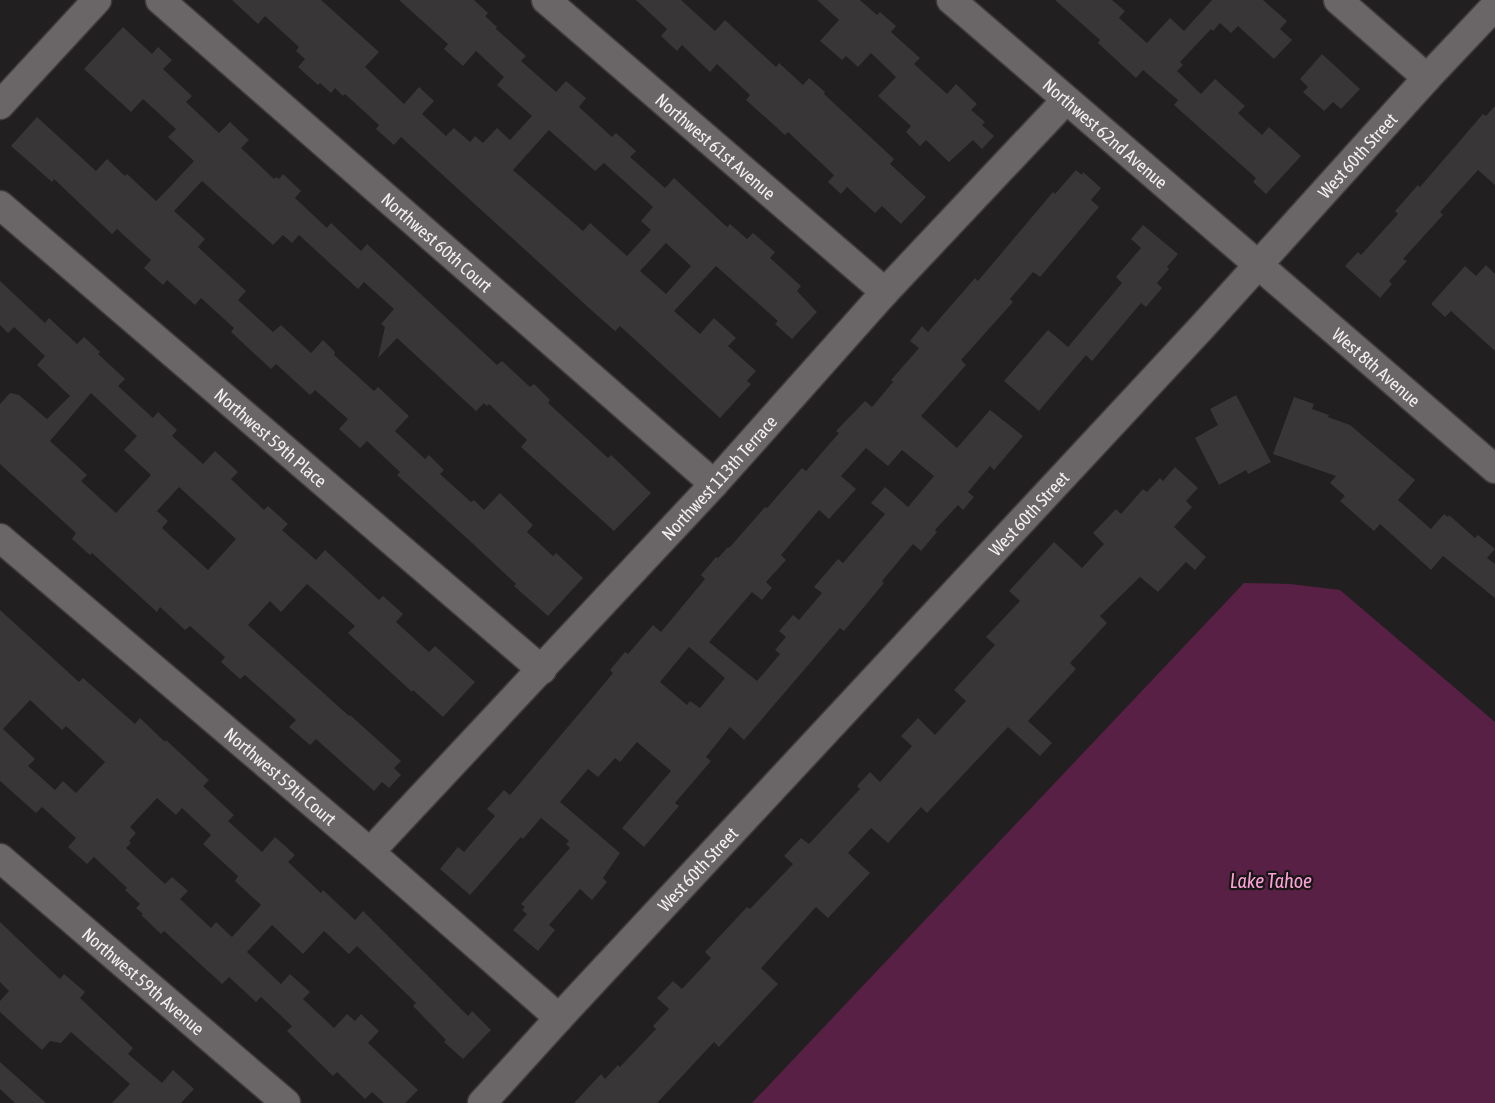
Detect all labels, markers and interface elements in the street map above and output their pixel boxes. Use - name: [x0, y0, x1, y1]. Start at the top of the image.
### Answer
- street label: Northwest 62nd Avenue: [1039, 74, 1172, 193]
- street label: Northwest 61st Avenue: [651, 89, 780, 204]
- street label: West 60th Street: [1313, 108, 1401, 202]
- street label: Northwest 60th Court: [378, 188, 497, 296]
- street label: West 8th Avenue: [1328, 323, 1425, 411]
- street label: Northwest 59th Place: [211, 384, 331, 491]
- street label: Northwest 113th Terrace: [657, 411, 781, 544]
- street label: West 60th Street: [984, 467, 1073, 560]
- street label: Northwest 59th Court: [220, 723, 341, 829]
- street label: West 60th Street: [653, 823, 742, 916]
- water label: Lake Tahoe: [1230, 869, 1312, 892]
- street label: Northwest 59th Avenue: [78, 923, 209, 1039]

